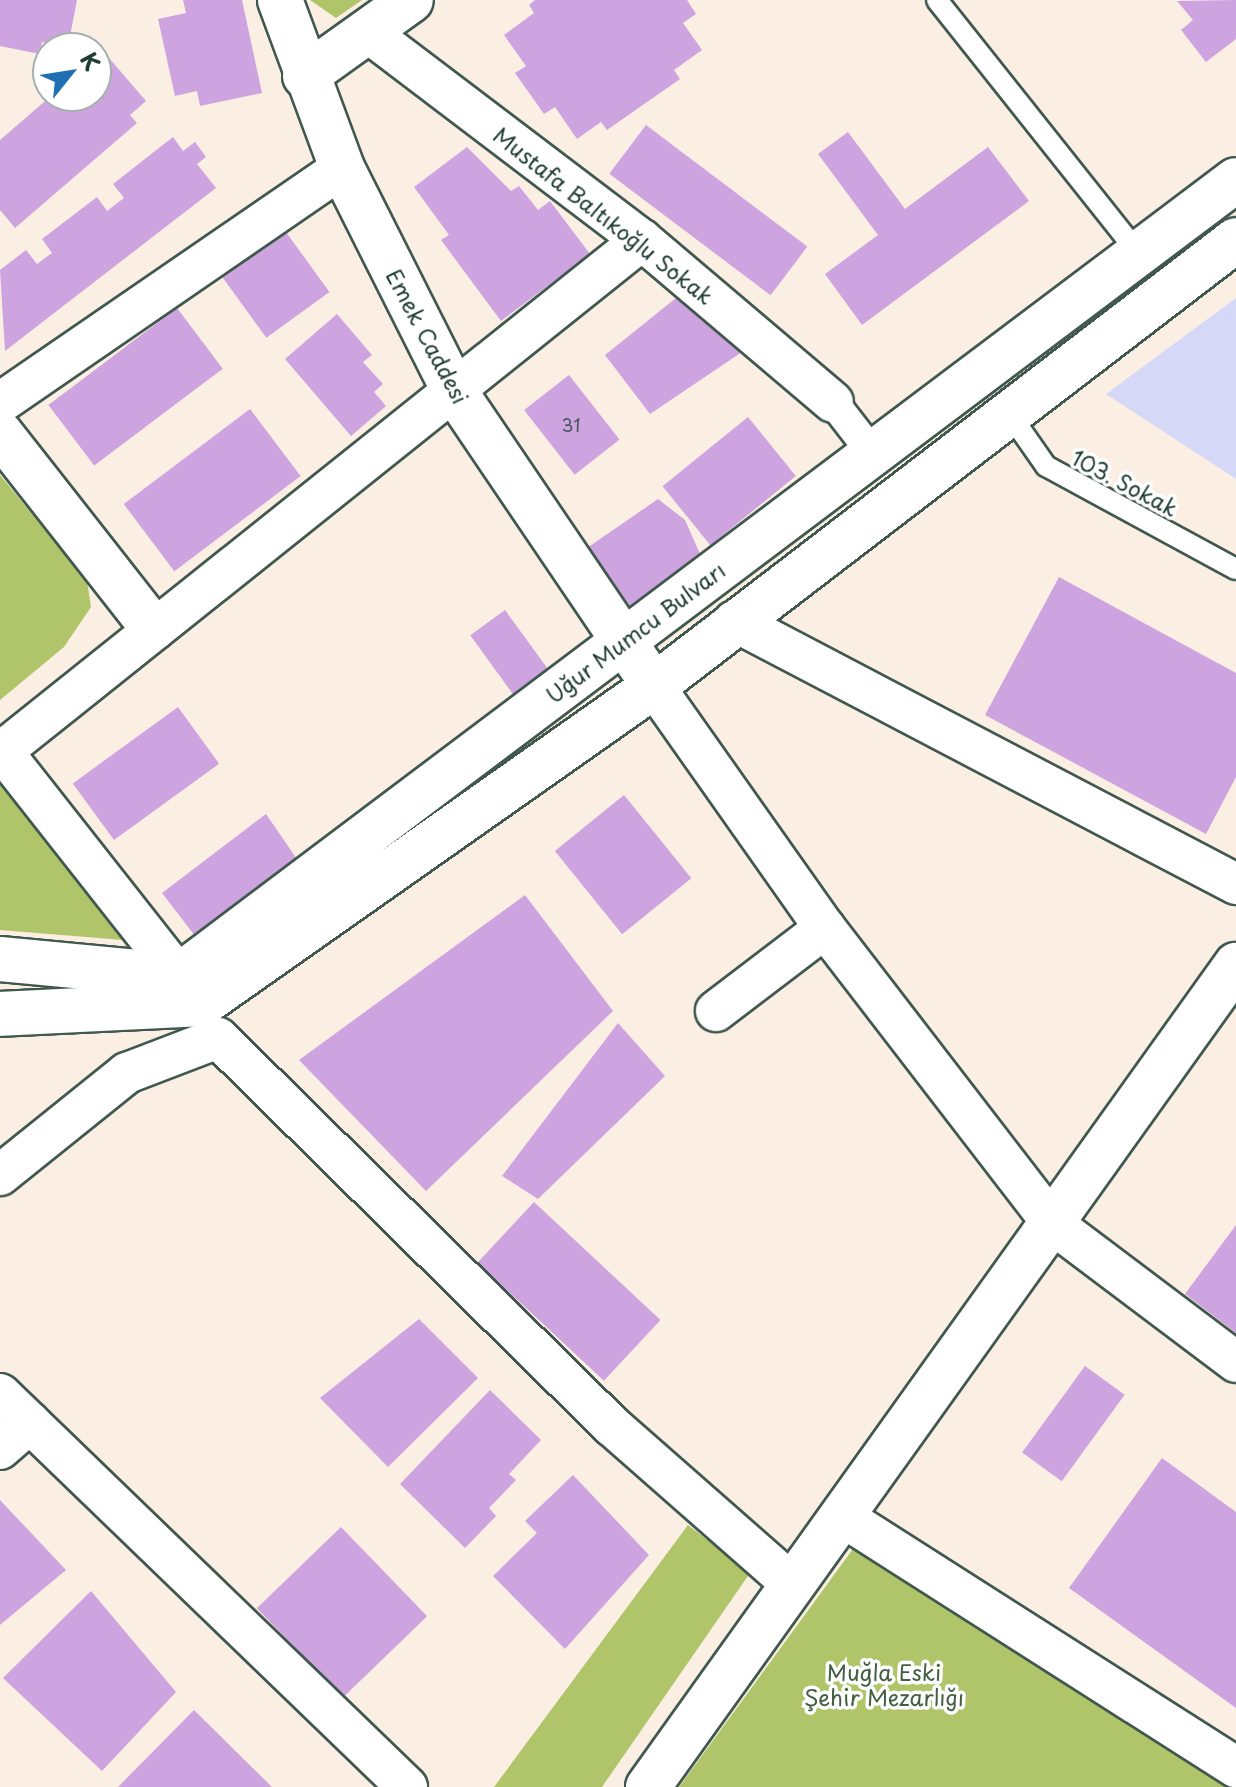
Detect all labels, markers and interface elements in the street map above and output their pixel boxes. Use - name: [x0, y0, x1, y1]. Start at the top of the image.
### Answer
- north arrow: [32, 32, 112, 112]
- text: K: [73, 46, 110, 76]
- street label: Mustafa Baltıkoğlu Sokak: [488, 121, 720, 309]
- street label: Emek Caddesi: [382, 264, 474, 408]
- house number: 31: [562, 414, 580, 436]
- street label: 103. Sokak: [1067, 443, 1183, 521]
- street label: Uğur Mumcu Bulvarı: [539, 555, 731, 709]
- park label: Muğla Eski Şehir Mezarlığı: [804, 1658, 964, 1710]

